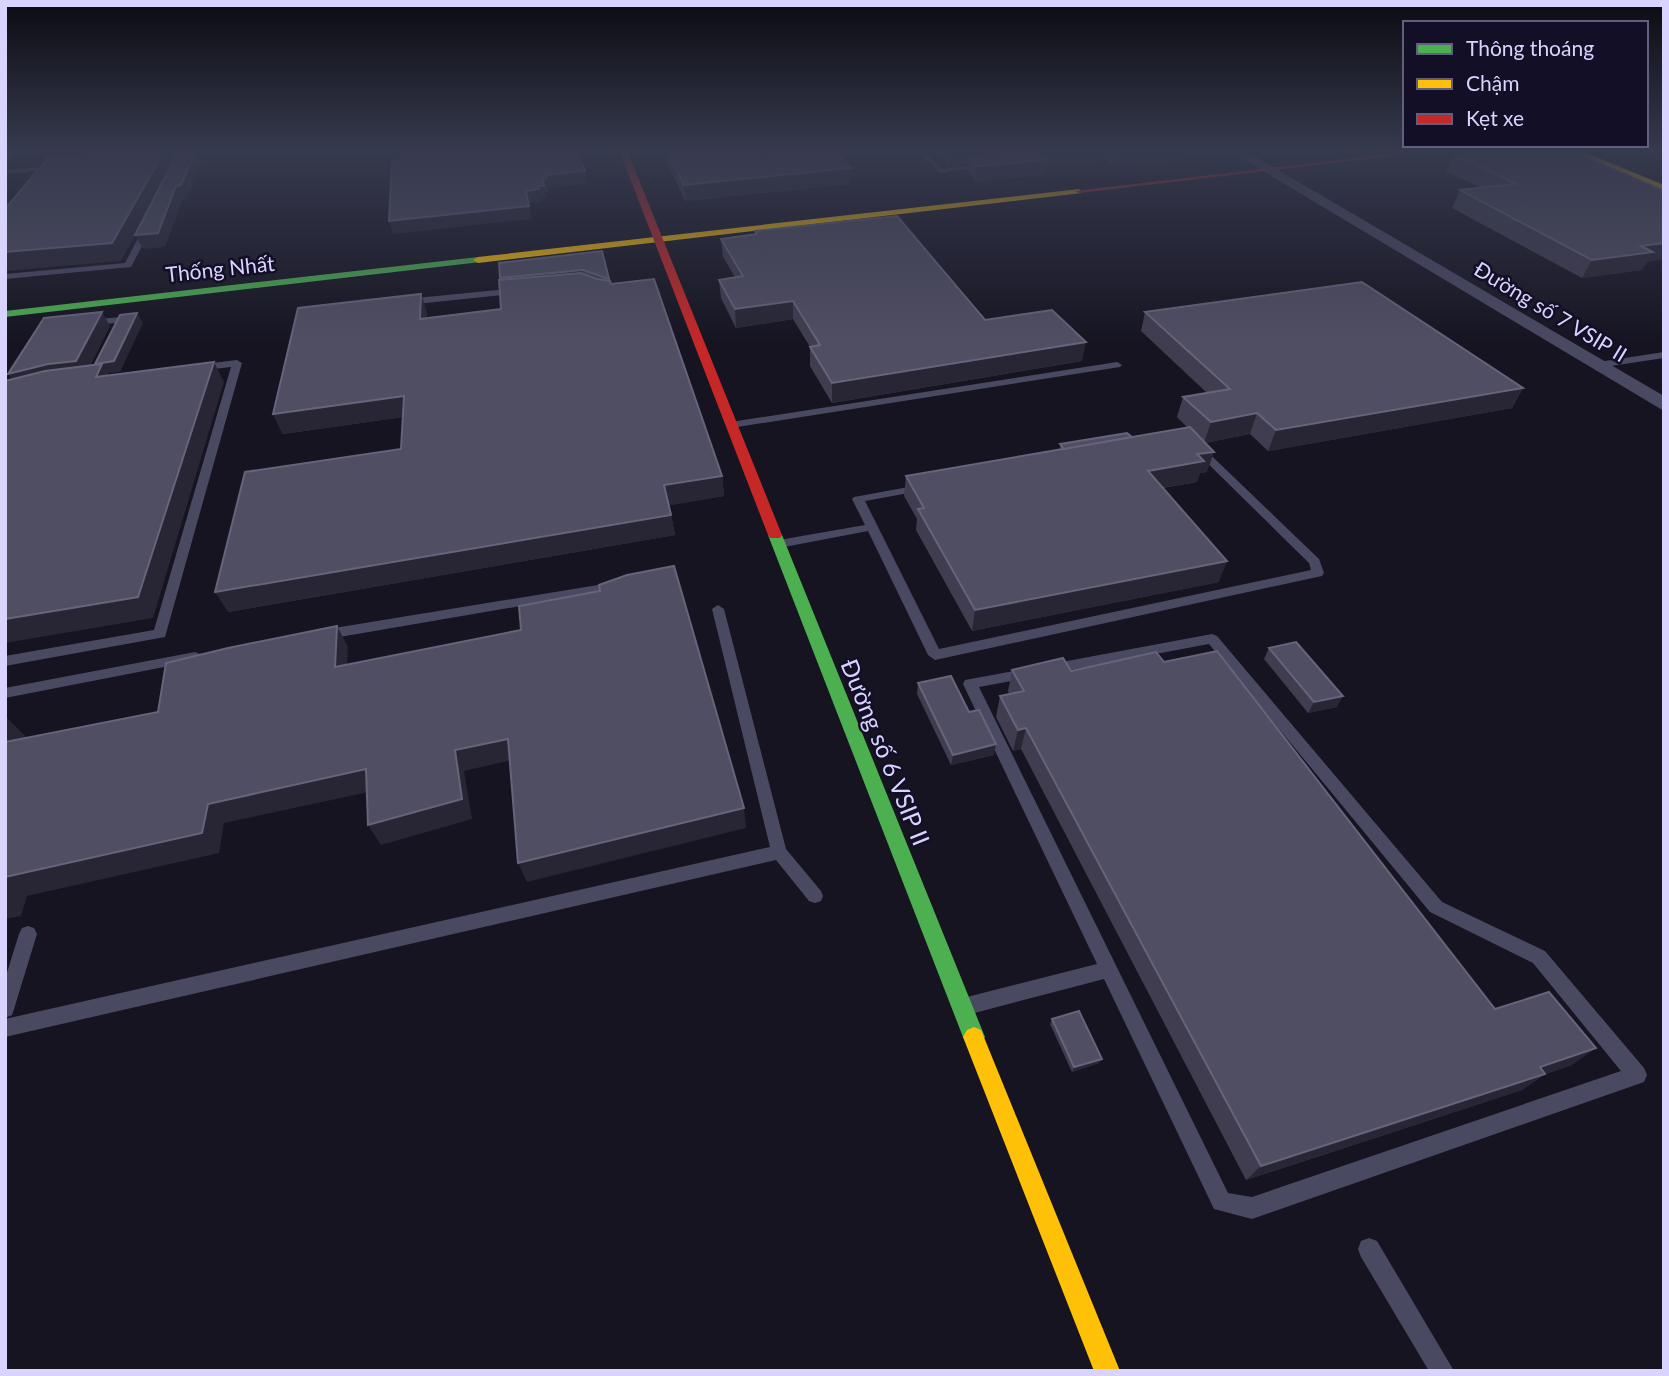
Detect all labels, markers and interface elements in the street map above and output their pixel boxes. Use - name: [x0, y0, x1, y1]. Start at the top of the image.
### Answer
- legend: [1403, 21, 1648, 147]
- text: Thông thoáng: [1466, 35, 1594, 60]
- text: Chậm: [1466, 70, 1519, 95]
- text: Kẹt xe: [1466, 105, 1524, 130]
- street label: Thống Nhất: [164, 250, 276, 286]
- street label: Đường số 7 VSIP II: [1470, 256, 1632, 366]
- street label: Đường số 6 VSIP II: [835, 655, 937, 849]

